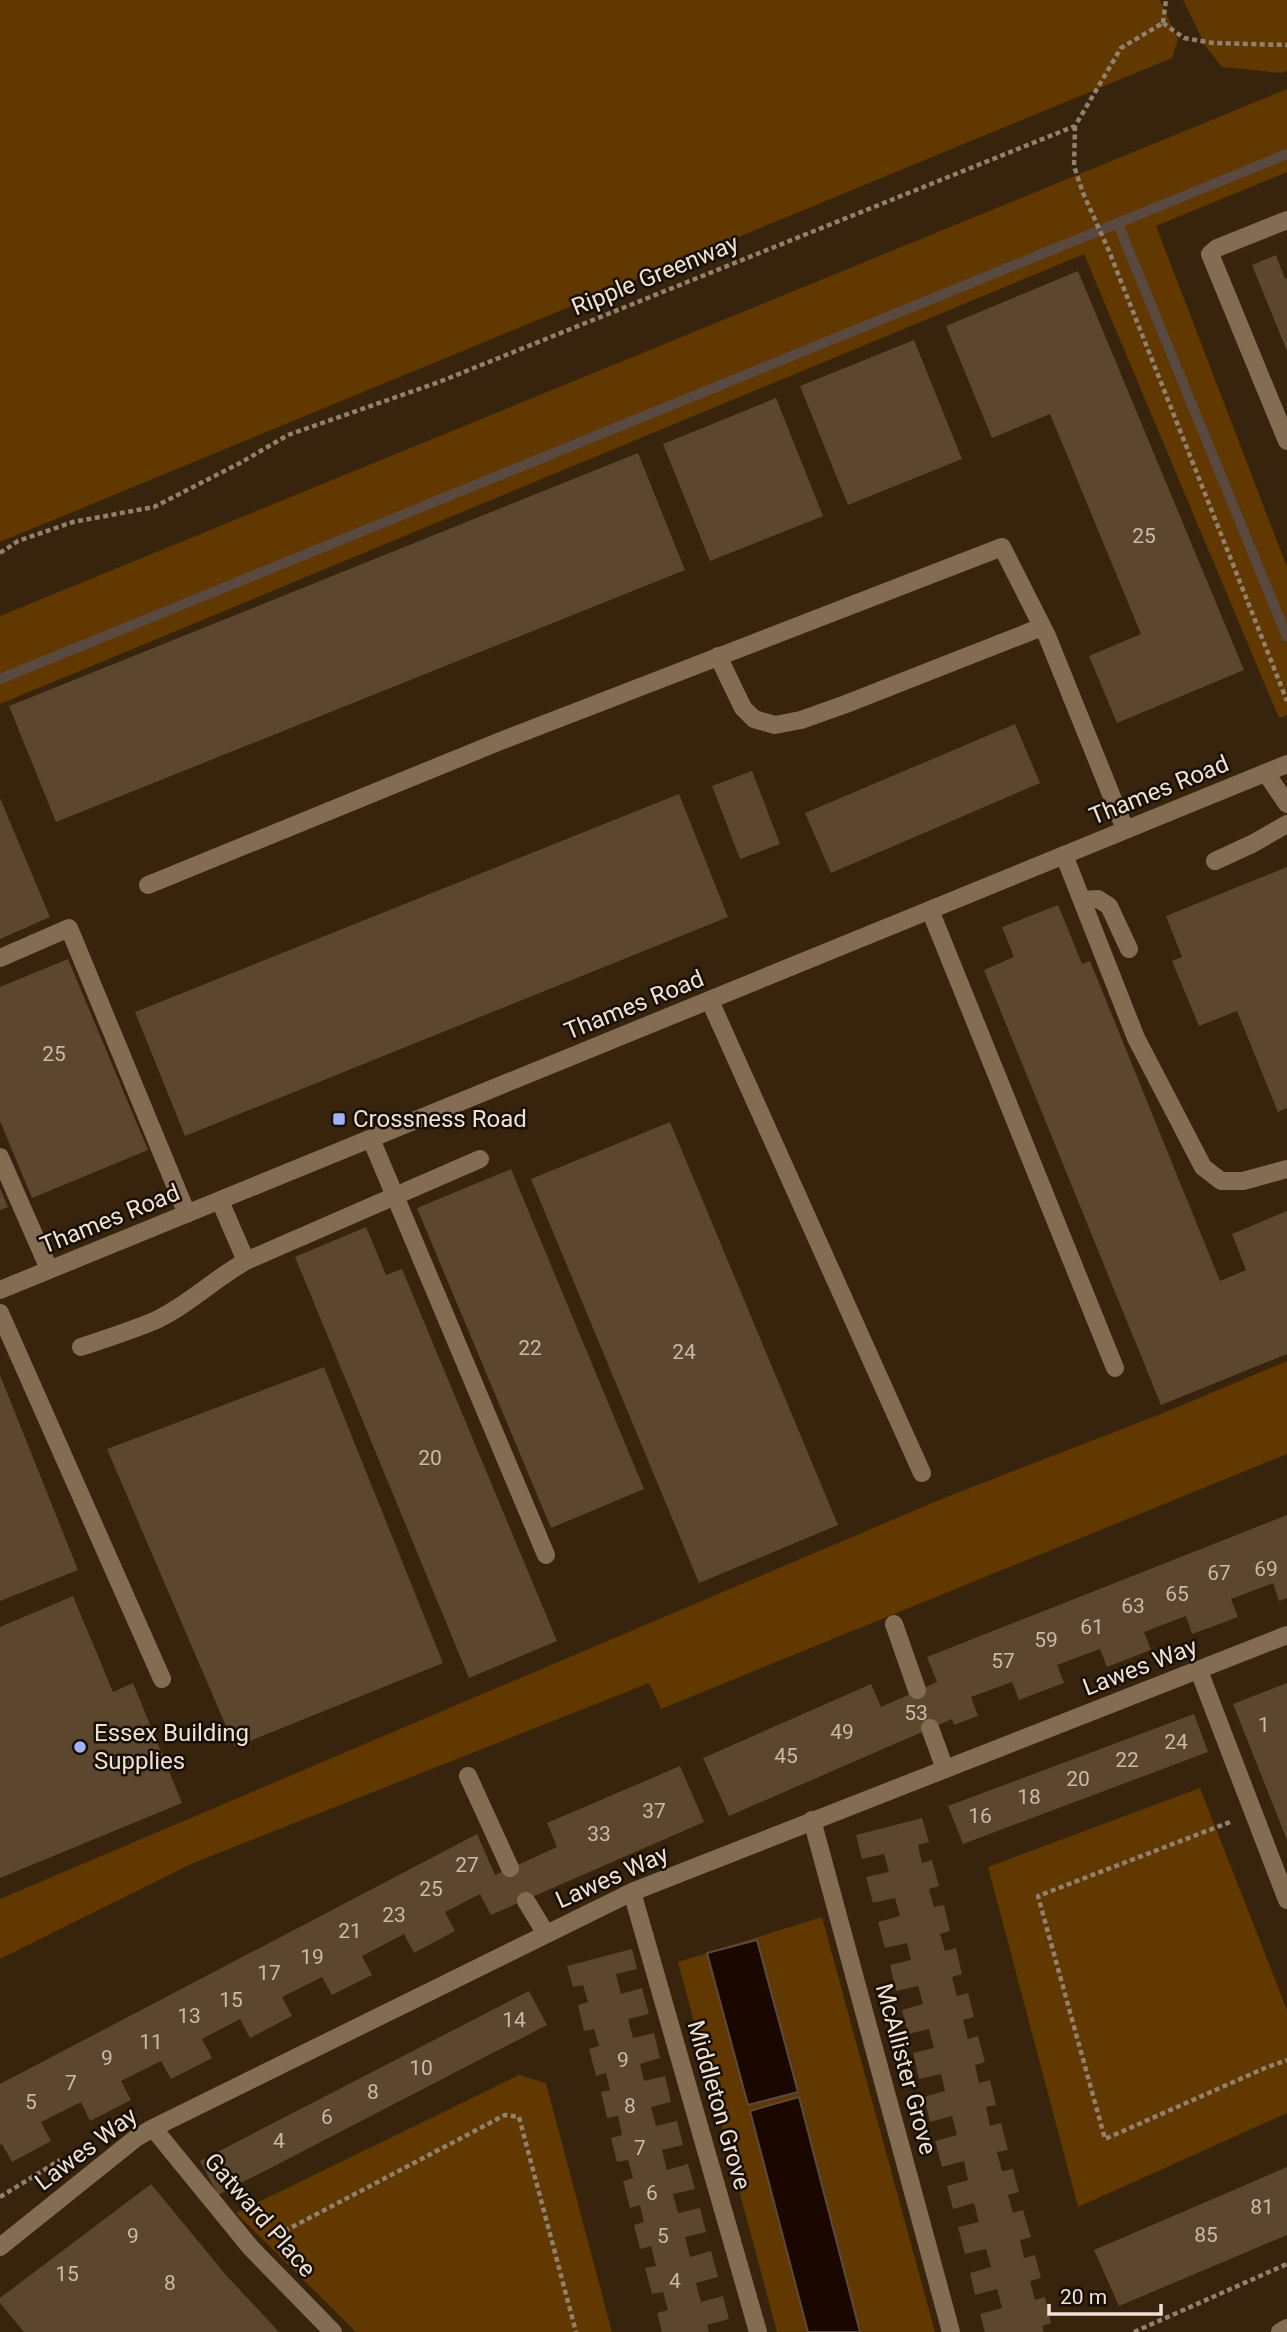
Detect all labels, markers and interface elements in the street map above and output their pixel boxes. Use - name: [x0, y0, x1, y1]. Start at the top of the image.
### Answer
- street label: Ripple Greenway: [568, 229, 743, 321]
- house number: 25: [1132, 524, 1156, 548]
- street label: Thames Road: [1085, 749, 1233, 831]
- street label: Thames Road: [560, 964, 708, 1046]
- house number: 25: [42, 1042, 66, 1066]
- place label: Crossness Road: [353, 1105, 527, 1133]
- marker: Crossness Road: [331, 1111, 347, 1127]
- street label: Thames Road: [36, 1178, 184, 1260]
- house number: 22: [518, 1336, 542, 1360]
- house number: 24: [672, 1340, 696, 1364]
- house number: 20: [418, 1446, 442, 1470]
- house number: 69: [1254, 1557, 1278, 1581]
- house number: 67: [1207, 1561, 1231, 1585]
- house number: 65: [1165, 1582, 1189, 1606]
- house number: 63: [1121, 1594, 1145, 1618]
- house number: 61: [1080, 1615, 1104, 1639]
- house number: 59: [1034, 1628, 1058, 1652]
- street label: Lawes Way: [1079, 1632, 1202, 1702]
- house number: 57: [991, 1649, 1015, 1673]
- house number: 53: [904, 1701, 928, 1725]
- house number: 1: [1258, 1713, 1270, 1737]
- place label: Essex Building Supplies: [94, 1719, 249, 1775]
- house number: 49: [830, 1720, 854, 1744]
- house number: 24: [1164, 1730, 1188, 1754]
- marker: Essex Building Supplies: [72, 1739, 88, 1755]
- house number: 45: [774, 1744, 798, 1768]
- house number: 22: [1115, 1748, 1139, 1772]
- house number: 20: [1066, 1767, 1090, 1791]
- house number: 18: [1017, 1785, 1041, 1809]
- house number: 37: [642, 1799, 666, 1823]
- house number: 16: [968, 1804, 992, 1828]
- house number: 33: [587, 1822, 611, 1846]
- street label: Lawes Way: [551, 1840, 673, 1914]
- house number: 27: [455, 1853, 479, 1877]
- house number: 25: [419, 1877, 443, 1901]
- house number: 23: [382, 1903, 406, 1927]
- house number: 21: [338, 1919, 362, 1943]
- house number: 19: [300, 1945, 324, 1969]
- house number: 17: [257, 1961, 281, 1985]
- street label: McAllister Grove: [870, 1981, 942, 2157]
- house number: 15: [219, 1988, 243, 2012]
- house number: 13: [177, 2004, 201, 2028]
- house number: 14: [502, 2008, 526, 2032]
- street label: Middleton Grove: [681, 2017, 757, 2193]
- house number: 11: [139, 2030, 163, 2054]
- house number: 9: [101, 2046, 113, 2070]
- house number: 9: [617, 2048, 629, 2072]
- house number: 10: [409, 2056, 433, 2080]
- house number: 7: [65, 2071, 77, 2095]
- house number: 8: [367, 2080, 379, 2104]
- house number: 5: [25, 2090, 37, 2114]
- house number: 8: [624, 2094, 636, 2118]
- street label: Lawes Way: [30, 2101, 143, 2196]
- house number: 6: [321, 2105, 333, 2129]
- house number: 4: [273, 2129, 285, 2153]
- house number: 7: [634, 2136, 646, 2160]
- street label: Gatward Place: [199, 2147, 321, 2283]
- house number: 6: [646, 2181, 658, 2205]
- house number: 81: [1250, 2195, 1274, 2219]
- house number: 85: [1194, 2223, 1218, 2247]
- house number: 9: [127, 2224, 139, 2248]
- house number: 5: [657, 2224, 669, 2248]
- house number: 15: [55, 2262, 79, 2286]
- house number: 4: [669, 2269, 681, 2293]
- house number: 8: [164, 2271, 176, 2295]
- scale bar: [1049, 2272, 1161, 2316]
- text: 20 m: [1060, 2285, 1107, 2309]

